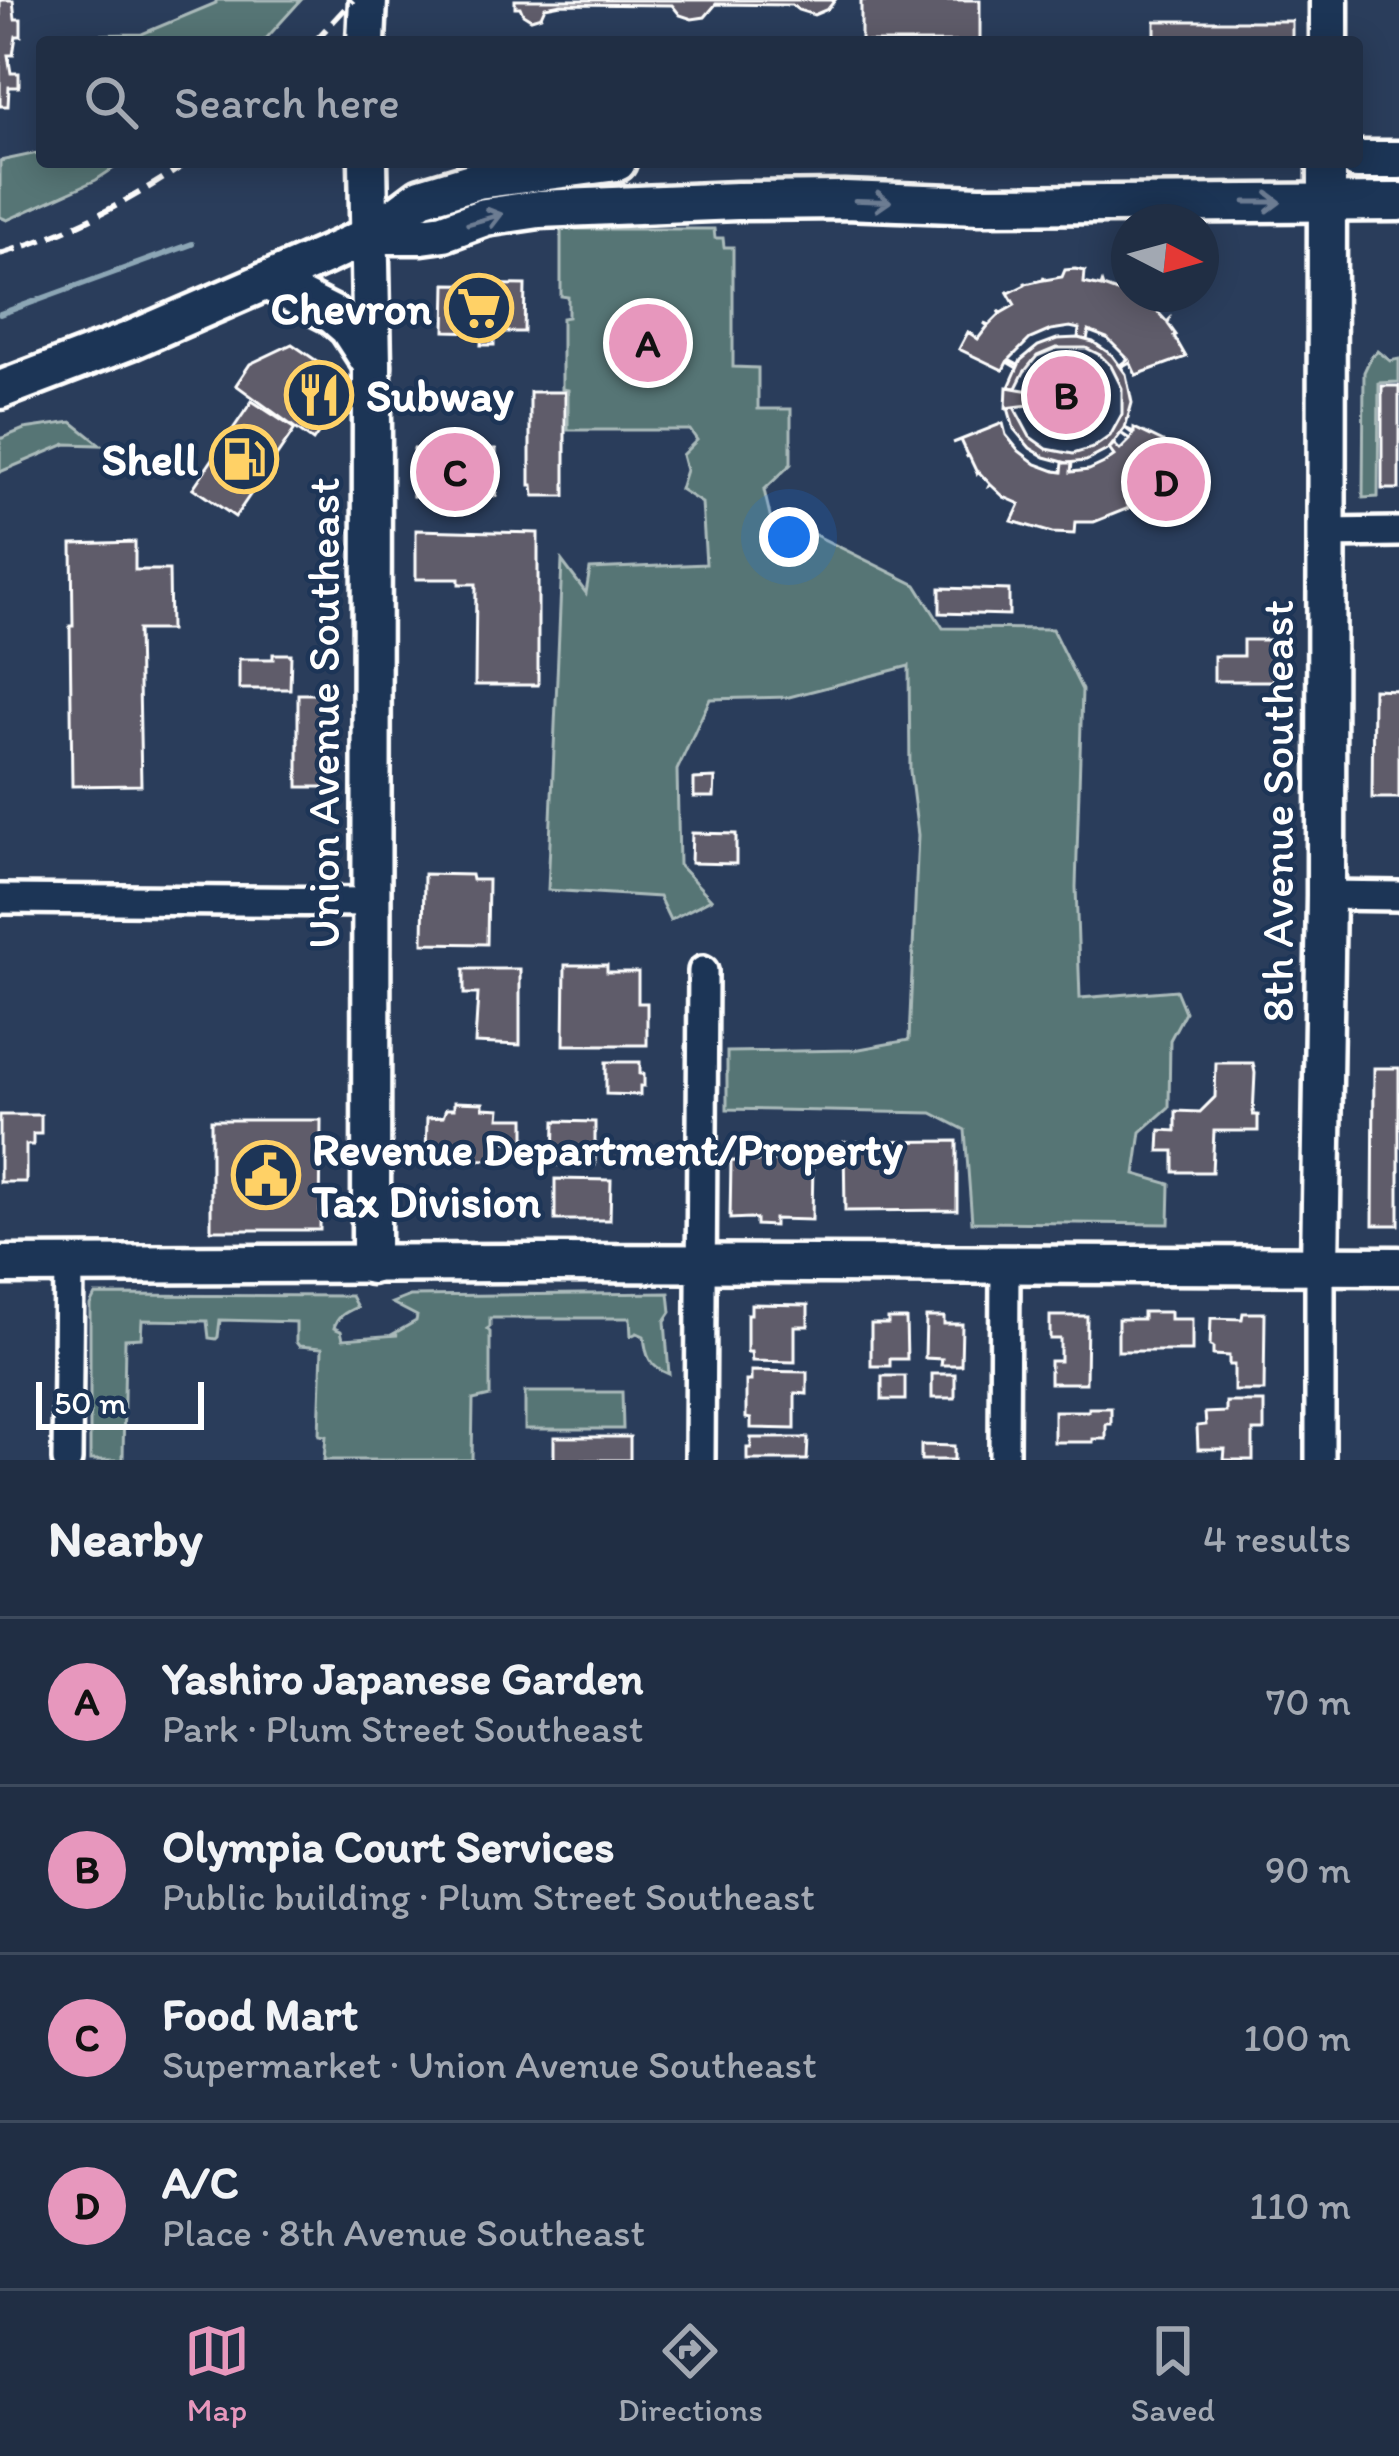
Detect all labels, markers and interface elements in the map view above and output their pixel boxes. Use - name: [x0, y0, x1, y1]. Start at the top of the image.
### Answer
- search box: [36, 36, 1363, 168]
- icon: search: [78, 69, 144, 135]
- text: Search here: [174, 75, 400, 129]
- one-way arrow: [853, 190, 892, 213]
- one-way arrow: [1243, 191, 1282, 213]
- north arrow: [1111, 204, 1219, 312]
- one-way arrow: [465, 207, 503, 229]
- supermarket icon: Chevron: [444, 273, 514, 343]
- place label: Chevron: [270, 281, 433, 335]
- pin: A: [609, 298, 687, 388]
- pin: B: [1027, 350, 1105, 440]
- restaurant icon: Subway: [284, 360, 354, 430]
- place label: Subway: [366, 368, 514, 422]
- fuel station icon: Shell: [209, 424, 279, 494]
- pin: C: [416, 427, 494, 517]
- place label: Shell: [102, 432, 198, 486]
- pin: D: [1127, 437, 1205, 527]
- street label: Union Avenue Southeast: [296, 477, 350, 949]
- your location: [759, 507, 819, 567]
- street label: 8th Avenue Southeast: [1250, 600, 1304, 1022]
- place label: Revenue Department/Property Tax Division: [311, 1122, 904, 1228]
- public building icon: Revenue Department/Property Tax Division: [231, 1140, 301, 1210]
- scale bar: [36, 1376, 204, 1429]
- text: 50 m: [54, 1383, 127, 1422]
- text: Nearby: [48, 1508, 203, 1569]
- text: 4 results: [1203, 1515, 1351, 1562]
- text: Yashiro Japanese Garden: [162, 1651, 644, 1705]
- text: A: [75, 1678, 99, 1725]
- text: 70 m: [1266, 1678, 1351, 1725]
- text: Park · Plum Street Southeast: [162, 1705, 643, 1752]
- text: Olympia Court Services: [162, 1819, 614, 1873]
- text: B: [74, 1846, 100, 1893]
- text: 90 m: [1265, 1846, 1351, 1893]
- text: Public building · Plum Street Southeast: [162, 1873, 815, 1920]
- text: Food Mart: [162, 1987, 358, 2041]
- text: C: [74, 2014, 100, 2061]
- text: 100 m: [1243, 2014, 1351, 2061]
- text: Supermarket · Union Avenue Southeast: [162, 2041, 817, 2088]
- text: A/C: [162, 2155, 239, 2209]
- text: D: [74, 2182, 100, 2229]
- text: 110 m: [1249, 2182, 1351, 2229]
- text: Place · 8th Avenue Southeast: [162, 2209, 645, 2256]
- tab: Map: [184, 2318, 250, 2429]
- tab: Directions: [618, 2318, 763, 2429]
- tab: Saved: [1131, 2318, 1215, 2429]

